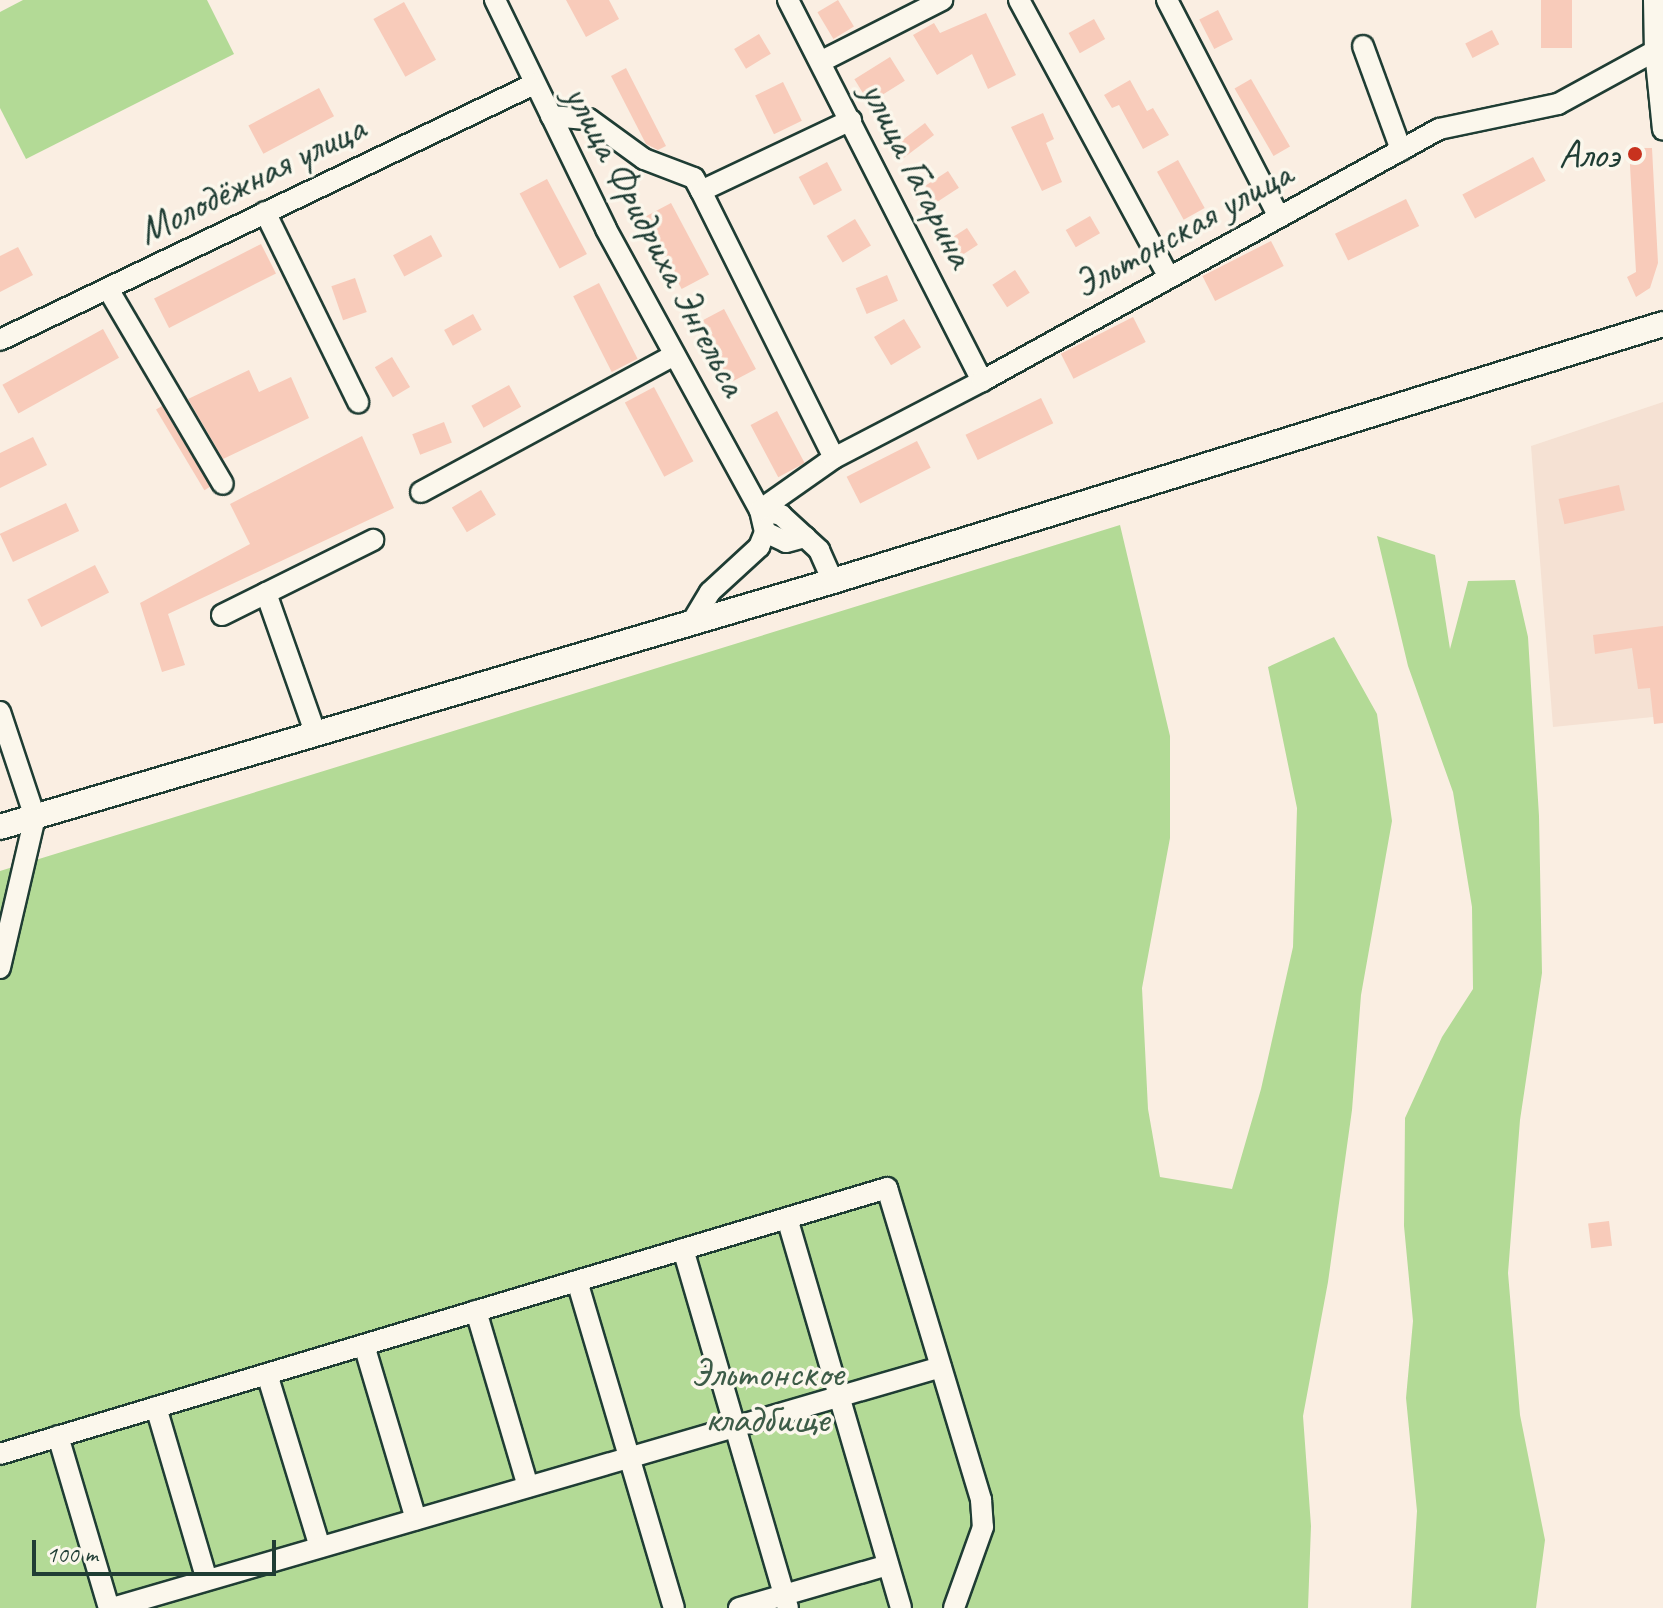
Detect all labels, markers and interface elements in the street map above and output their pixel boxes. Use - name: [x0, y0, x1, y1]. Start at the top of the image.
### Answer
- street label: улица Гагарина: [850, 72, 986, 276]
- street label: улица Фридриха Энгельса: [554, 77, 758, 403]
- street label: Молодёжная улица: [128, 103, 374, 255]
- place label: Алоэ: [1559, 130, 1619, 178]
- marker: Алоэ: [1626, 145, 1644, 163]
- street label: Эльтонская улица: [1064, 149, 1300, 309]
- park label: Эльтонское кладбище: [690, 1349, 844, 1443]
- scale bar: [36, 1524, 280, 1574]
- text: 100 m: [46, 1539, 98, 1569]

